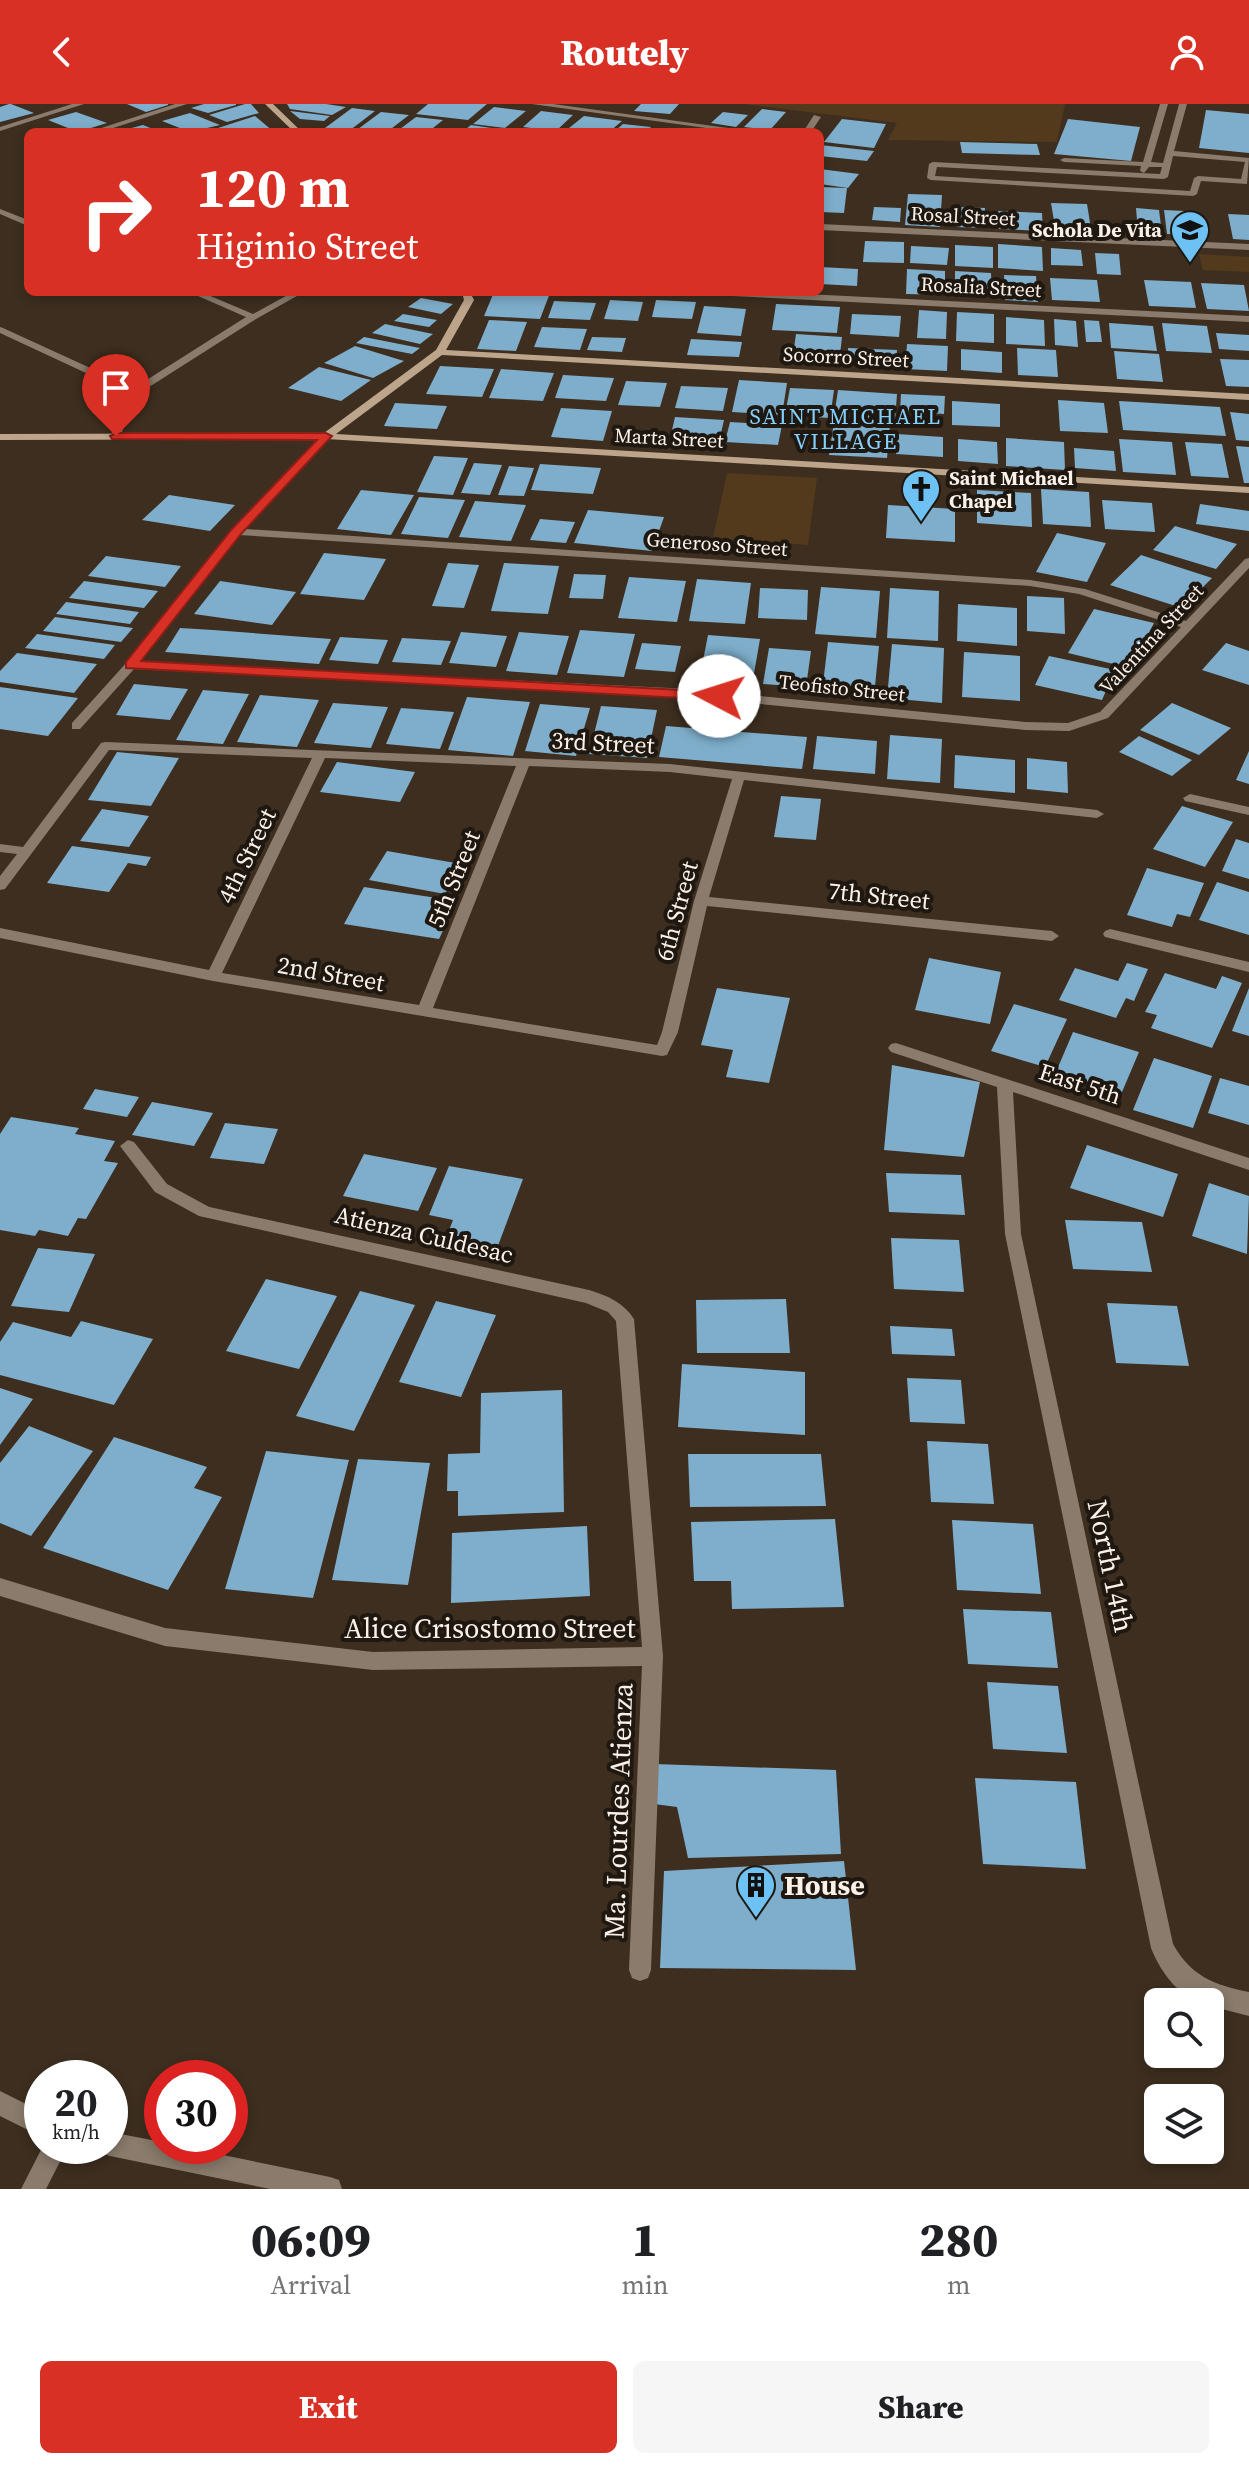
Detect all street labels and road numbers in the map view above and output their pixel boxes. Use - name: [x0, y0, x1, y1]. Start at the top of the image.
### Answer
- street label: Rosal Street: [910, 199, 1017, 233]
- street label: Rosalia Street: [920, 270, 1043, 304]
- street label: Socorro Street: [782, 340, 910, 374]
- street label: Marta Street: [614, 421, 725, 455]
- street label: Generoso Street: [645, 525, 789, 563]
- street label: Valentina Street: [1093, 577, 1210, 700]
- street label: Teofisto Street: [778, 667, 907, 709]
- street label: 3rd Street: [551, 723, 656, 762]
- street label: 4th Street: [209, 803, 284, 909]
- street label: 5th Street: [419, 825, 488, 932]
- street label: 6th Street: [647, 857, 706, 964]
- street label: 7th Street: [827, 874, 932, 917]
- street label: 2nd Street: [275, 948, 387, 999]
- street label: East 5th: [1035, 1055, 1126, 1112]
- street label: Atienza Culdesac: [332, 1198, 517, 1271]
- street label: North 14th: [1078, 1496, 1144, 1636]
- street label: Alice Crisostomo Street: [344, 1609, 637, 1647]
- street label: Ma. Lourdes Atienza: [595, 1682, 641, 1940]

